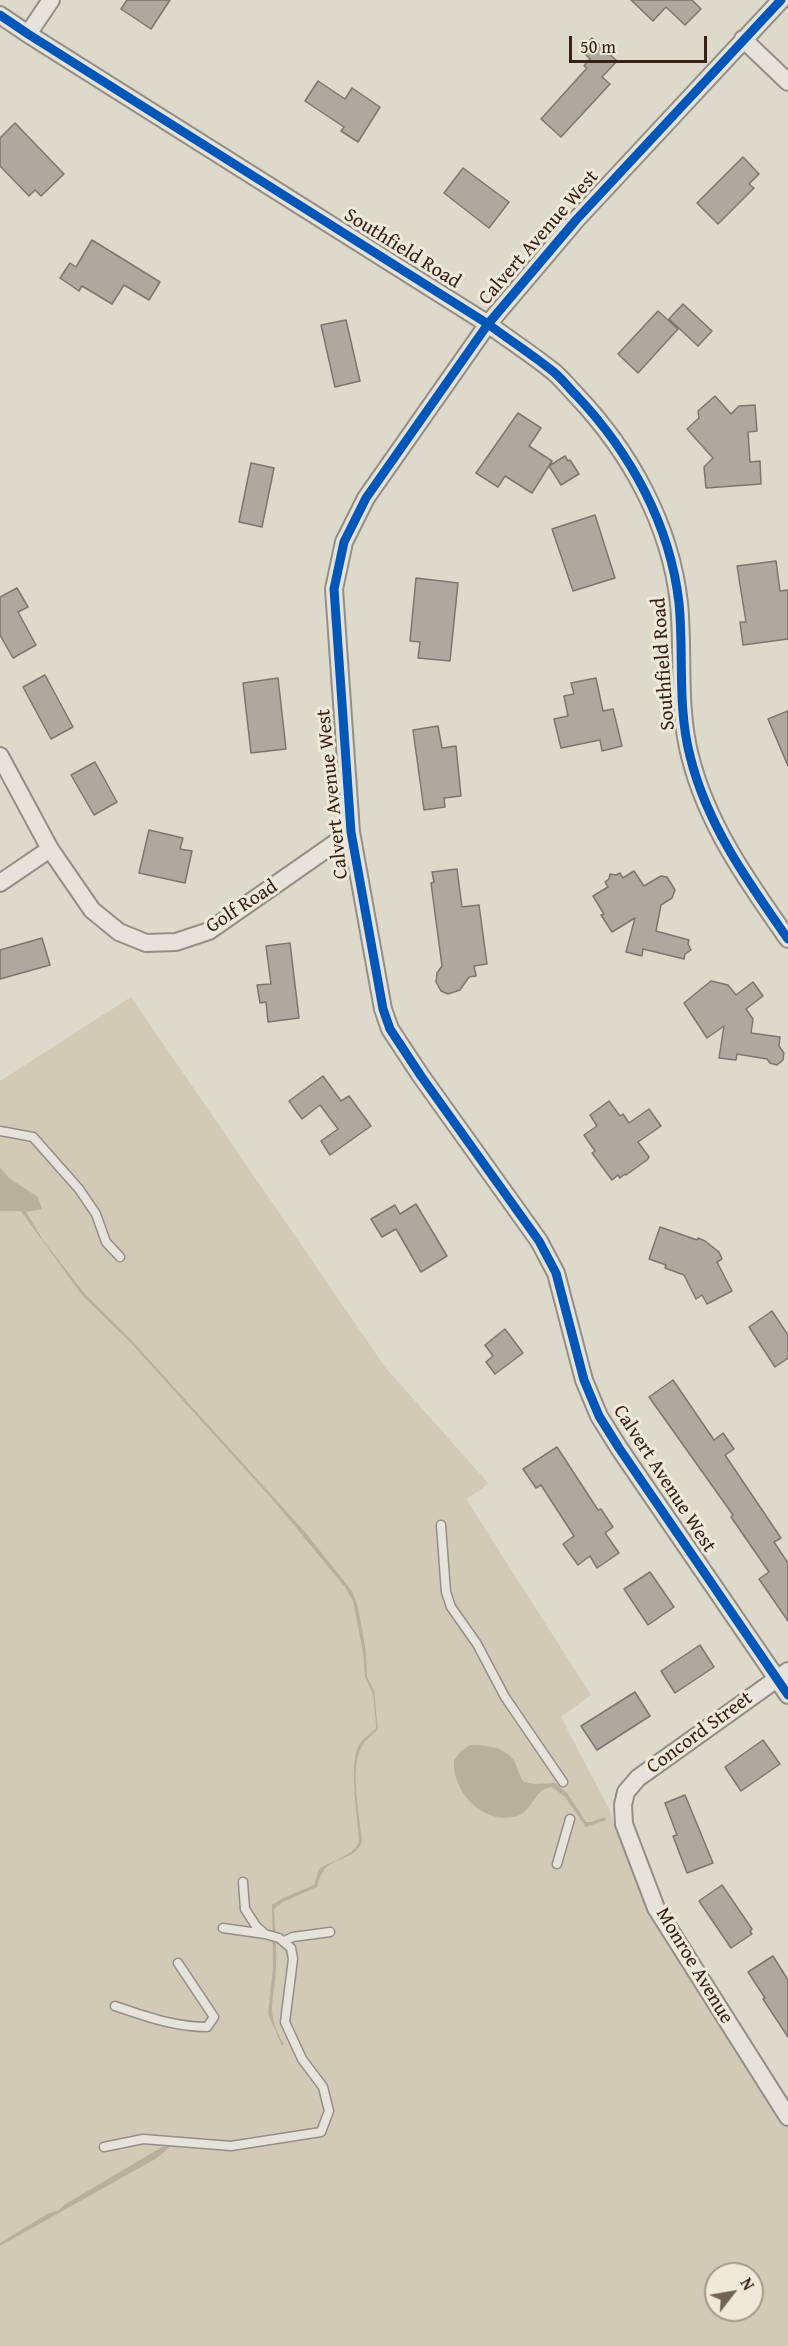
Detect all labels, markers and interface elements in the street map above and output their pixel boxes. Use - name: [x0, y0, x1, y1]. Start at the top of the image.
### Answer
- scale bar: [572, 24, 710, 62]
- text: 50 m: [580, 33, 616, 60]
- street label: Calvert Avenue West: [474, 166, 604, 310]
- street label: Southfield Road: [339, 204, 465, 294]
- street label: Southfield Road: [647, 597, 681, 731]
- street label: Calvert Avenue West: [312, 708, 354, 880]
- street label: Golf Road: [202, 875, 282, 939]
- street label: Calvert Avenue West: [607, 1401, 721, 1557]
- street label: Concord Street: [642, 1687, 758, 1779]
- street label: Monroe Avenue: [650, 1904, 738, 2028]
- north arrow: [704, 2262, 764, 2322]
- text: N: [735, 2273, 761, 2295]

